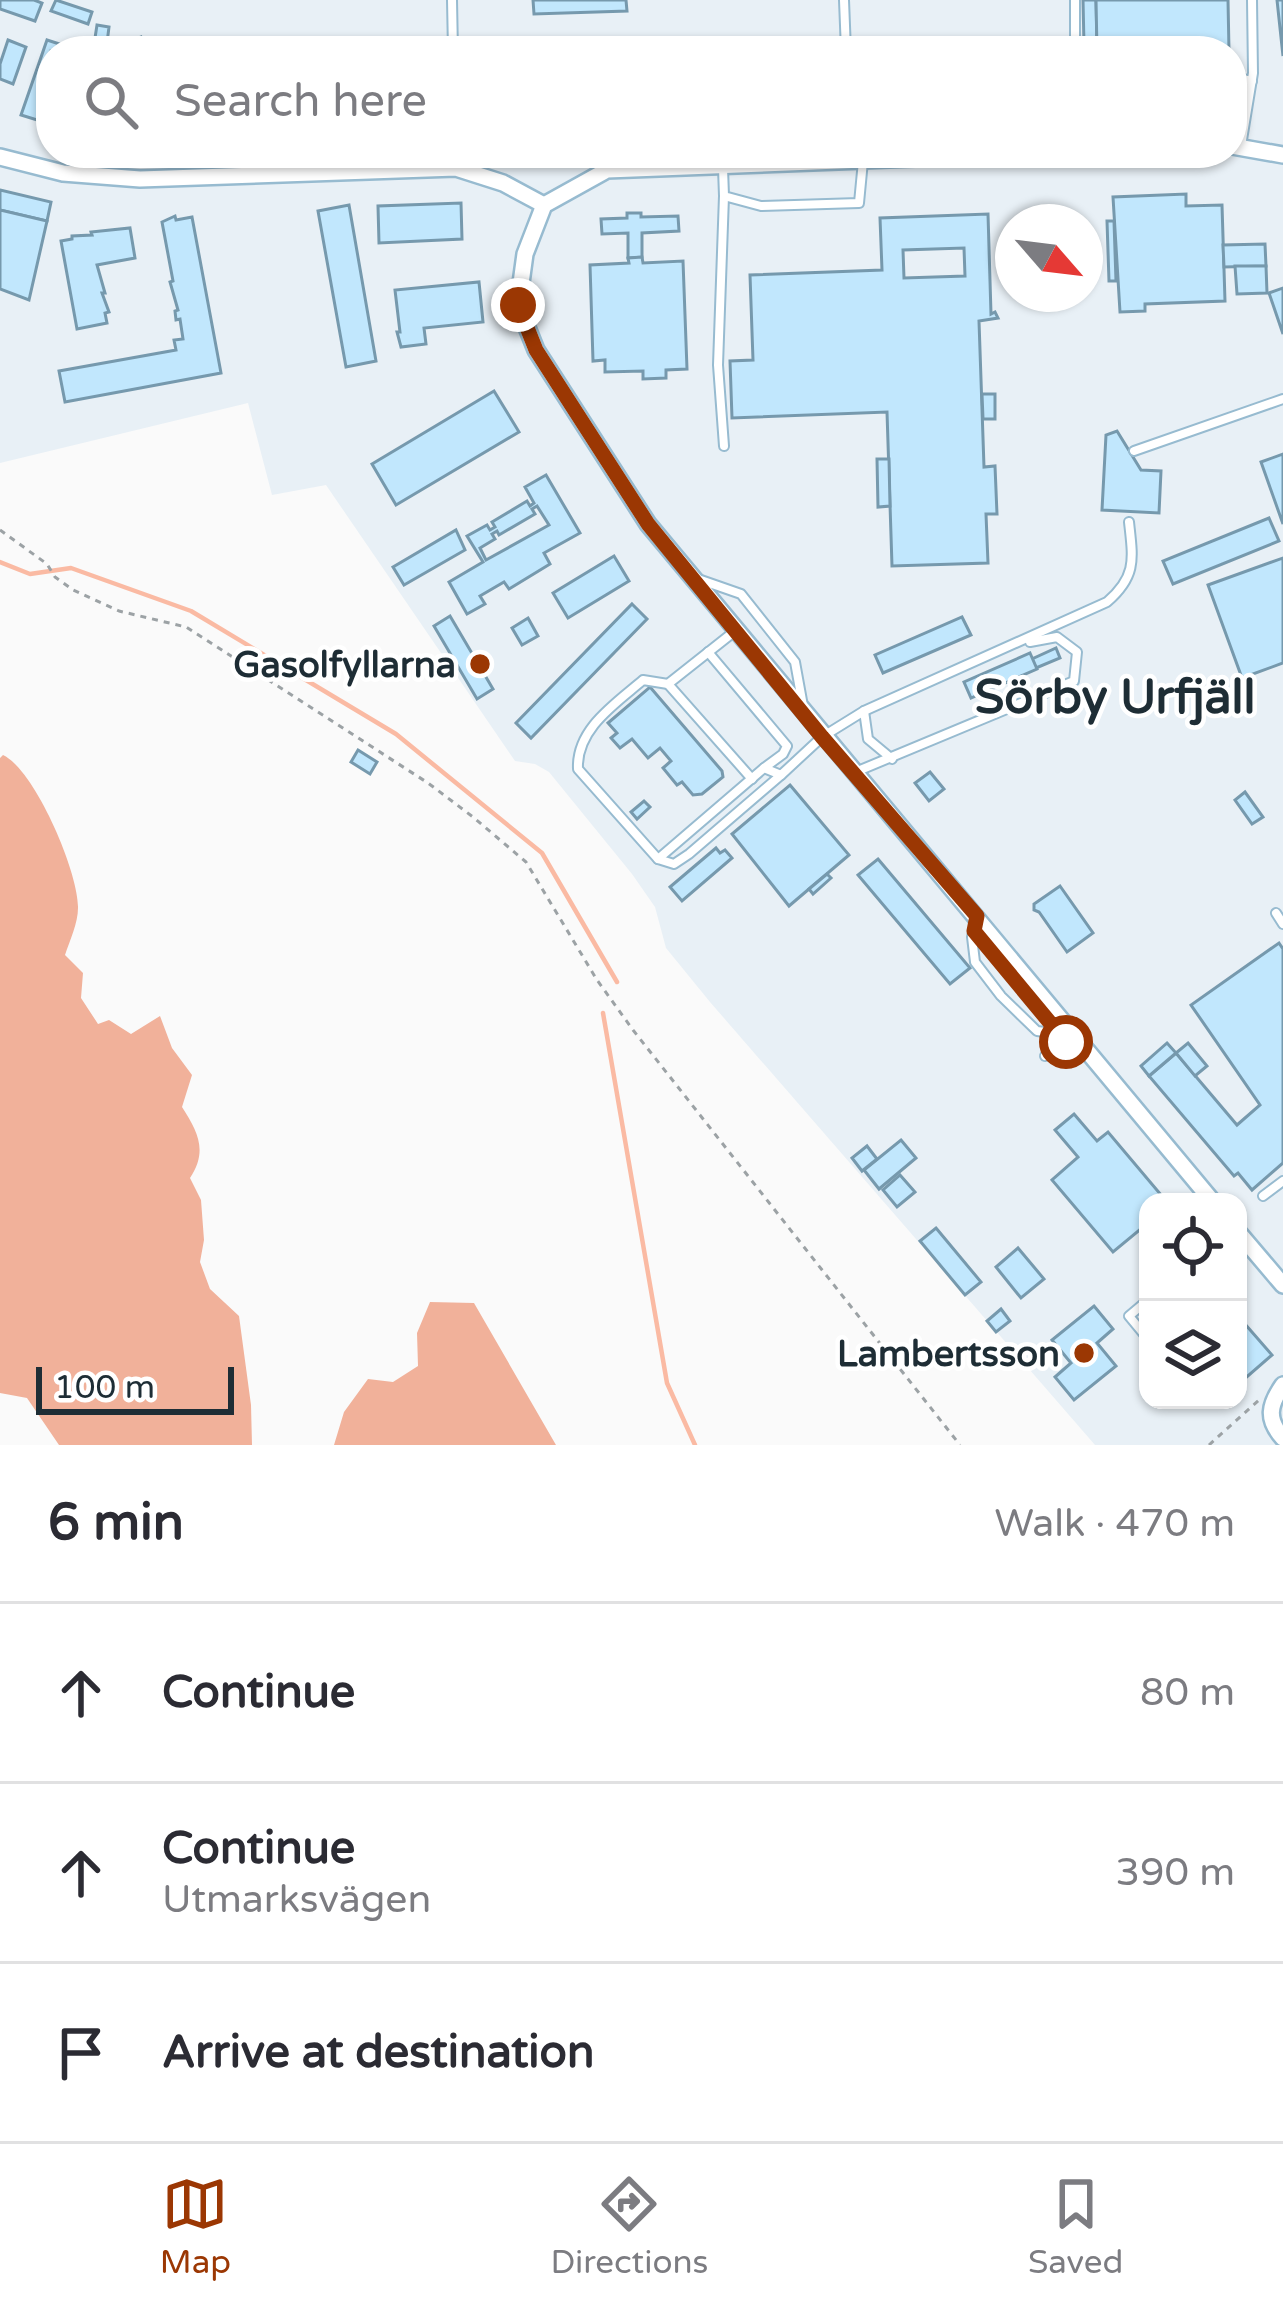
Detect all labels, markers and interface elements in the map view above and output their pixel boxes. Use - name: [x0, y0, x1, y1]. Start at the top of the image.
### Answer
- search box: [36, 36, 1247, 168]
- icon: search: [78, 69, 144, 135]
- text: Search here: [174, 75, 427, 129]
- north arrow: [995, 204, 1103, 312]
- route end: [491, 278, 545, 332]
- place label: Gasolfyllarna: [233, 644, 456, 687]
- marker: Gasolfyllarna: [467, 651, 493, 677]
- district label: Sörby Urfjäll: [975, 669, 1255, 727]
- route start: [1039, 1015, 1093, 1069]
- map controls: [1139, 1193, 1247, 1409]
- button: locate: [1139, 1193, 1247, 1301]
- button: layers: [1139, 1301, 1247, 1409]
- place label: Lambertsson: [837, 1333, 1060, 1376]
- marker: Lambertsson: [1071, 1340, 1097, 1366]
- scale bar: [36, 1361, 234, 1414]
- text: 100 m: [54, 1368, 155, 1407]
- text: 6 min: [48, 1492, 184, 1554]
- text: Walk · 470 m: [994, 1500, 1235, 1547]
- icon: ahead: [48, 1660, 114, 1726]
- text: Continue: [162, 1666, 355, 1720]
- text: 80 m: [1140, 1669, 1235, 1716]
- text: Continue: [162, 1822, 355, 1876]
- icon: ahead: [48, 1840, 114, 1906]
- text: 390 m: [1116, 1849, 1235, 1896]
- text: Utmarksvägen: [162, 1876, 431, 1923]
- icon: arrive: [48, 2020, 114, 2086]
- text: Arrive at destination: [162, 2026, 594, 2080]
- tab: Map: [160, 2171, 231, 2282]
- tab: Directions: [551, 2171, 708, 2282]
- tab: Saved: [1028, 2171, 1123, 2282]

